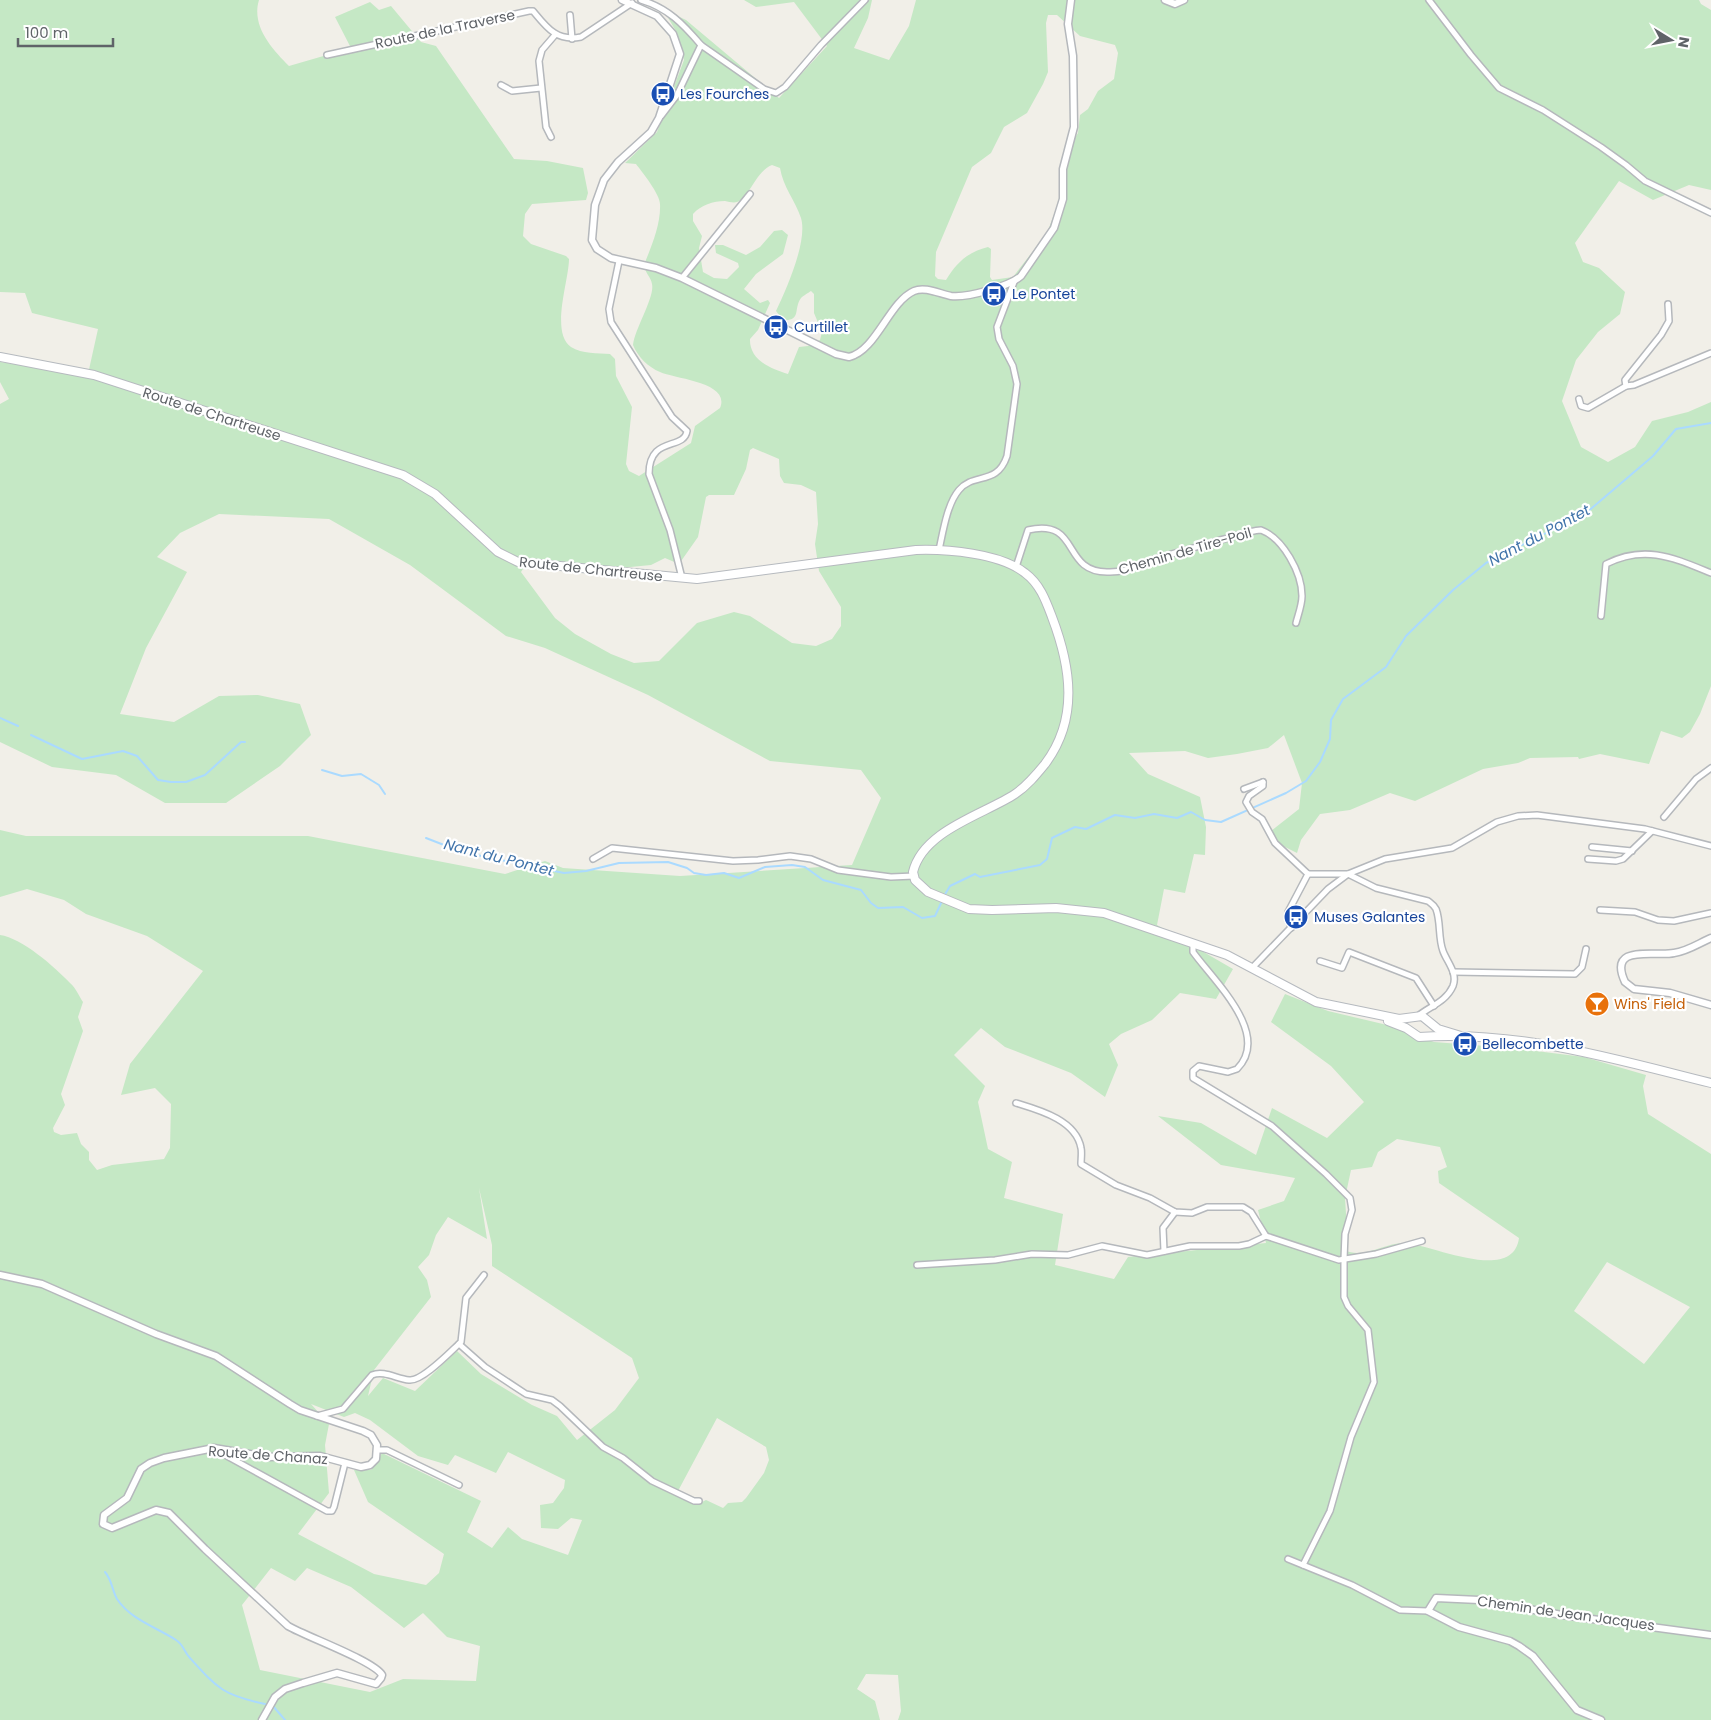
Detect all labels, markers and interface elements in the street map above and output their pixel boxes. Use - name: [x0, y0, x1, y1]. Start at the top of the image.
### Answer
- street label: Route de la Traverse: [373, 4, 517, 54]
- scale bar: [18, 15, 112, 47]
- north arrow: [1646, 15, 1696, 65]
- text: 100 m: [25, 22, 68, 43]
- text: N: [1673, 35, 1695, 49]
- bus stop icon: Les Fourches: [650, 81, 676, 107]
- place label: Les Fourches: [680, 84, 769, 104]
- bus stop icon: Le Pontet: [981, 281, 1007, 307]
- place label: Le Pontet: [1012, 284, 1075, 304]
- bus stop icon: Curtillet: [763, 314, 789, 340]
- place label: Curtillet: [794, 317, 848, 337]
- street label: Route de Chartreuse: [140, 382, 284, 446]
- water label: Nant du Pontet: [1484, 499, 1594, 571]
- street label: Chemin de Tire-Poil: [1116, 522, 1254, 580]
- street label: Route de Chartreuse: [518, 552, 664, 587]
- water label: Nant du Pontet: [442, 833, 557, 881]
- bus stop icon: Muses Galantes: [1283, 904, 1309, 930]
- place label: Muses Galantes: [1314, 907, 1425, 927]
- bar icon: Wins' Field: [1584, 991, 1610, 1017]
- place label: Wins' Field: [1614, 994, 1685, 1014]
- bus stop icon: Bellecombette: [1452, 1031, 1478, 1057]
- place label: Bellecombette: [1482, 1034, 1584, 1054]
- street label: Route de Chanaz: [208, 1441, 328, 1469]
- street label: Chemin de Jean Jacques: [1476, 1591, 1656, 1635]

